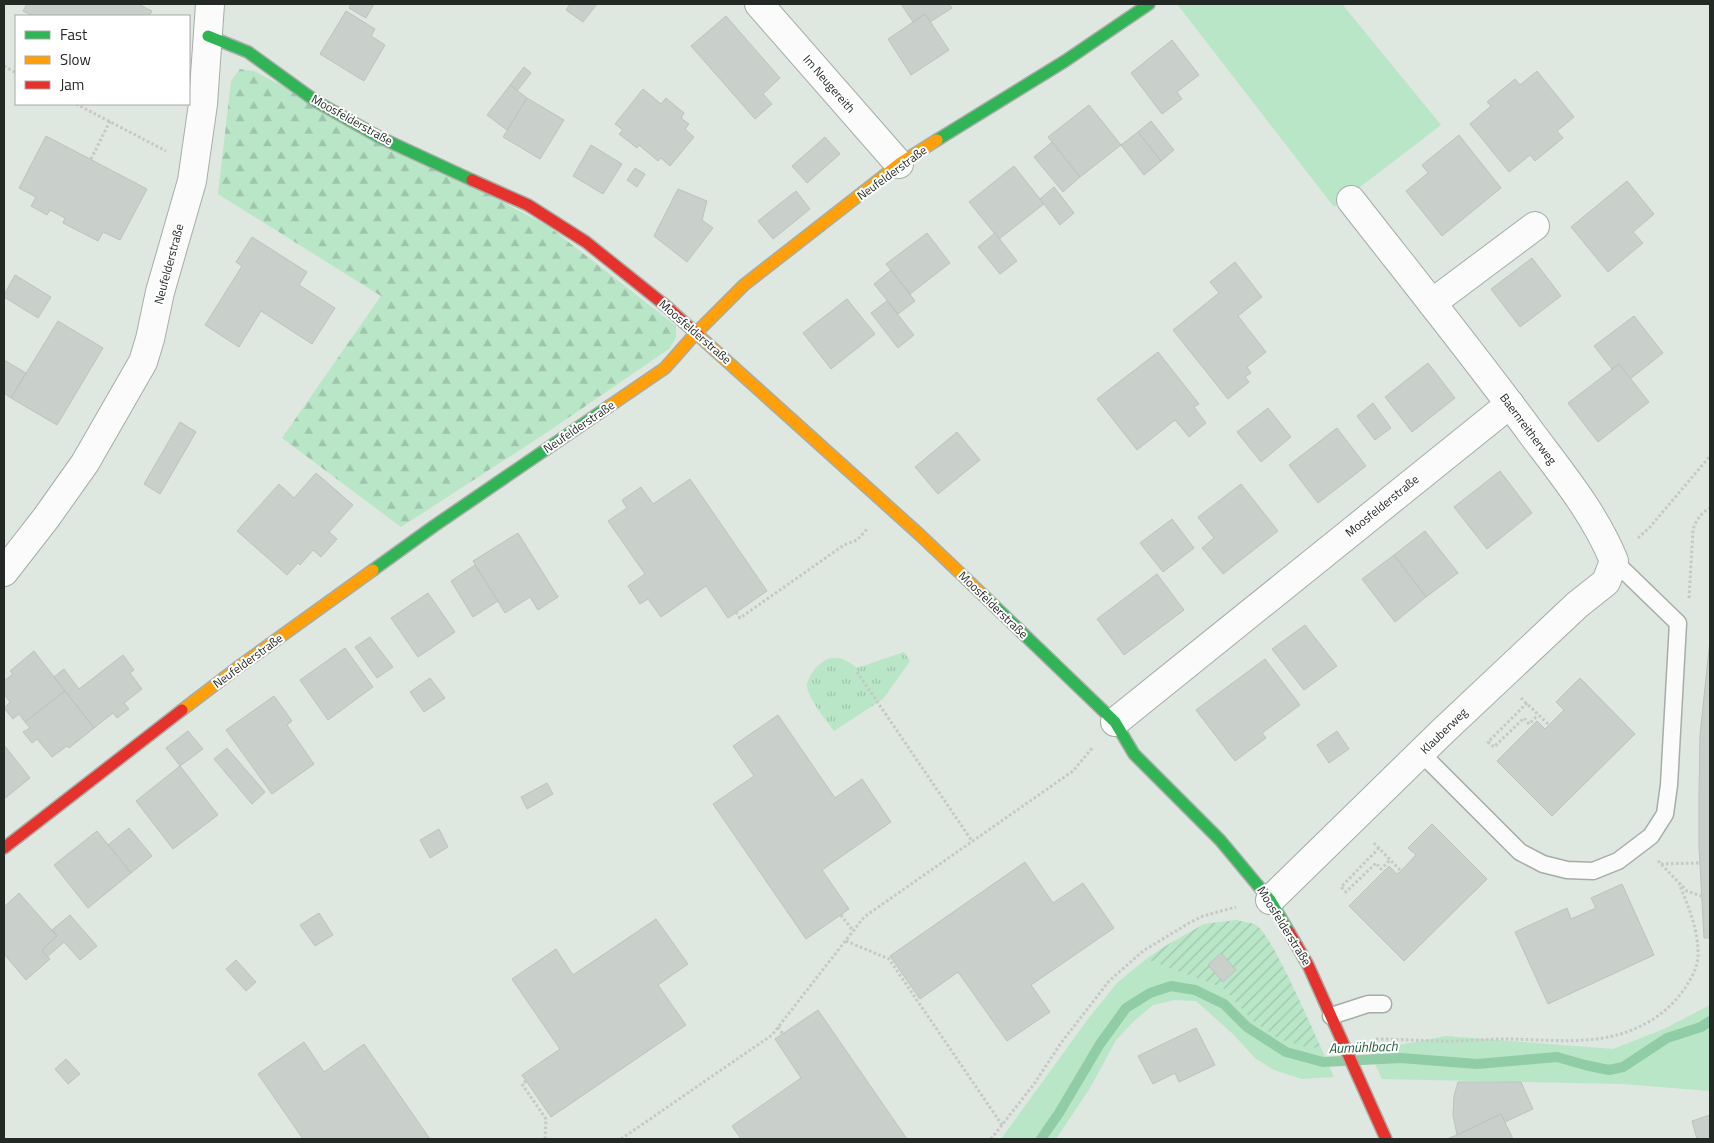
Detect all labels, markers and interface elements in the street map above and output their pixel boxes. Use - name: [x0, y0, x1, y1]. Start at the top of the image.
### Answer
- legend: [15, 15, 190, 105]
- text: Fast: [60, 23, 88, 46]
- text: Slow: [60, 48, 91, 71]
- street label: Im Neugereith: [799, 50, 860, 117]
- text: Jam: [60, 73, 84, 96]
- street label: Moosfelderstraße: [308, 89, 396, 150]
- street label: Neufelderstraße: [853, 141, 931, 205]
- street label: Neufelderstraße: [149, 221, 188, 306]
- street label: Moosfelderstraße: [655, 295, 736, 368]
- street label: Baernreitherweg: [1495, 389, 1562, 468]
- street label: Neufelderstraße: [539, 396, 618, 458]
- street label: Moosfelderstraße: [1341, 470, 1423, 541]
- street label: Moosfelderstraße: [954, 566, 1032, 643]
- street label: Neufelderstraße: [209, 629, 287, 693]
- street label: Klauberweg: [1416, 703, 1472, 758]
- street label: Moosfelderstraße: [1252, 882, 1316, 969]
- water label: Aumühlbach: [1328, 1035, 1399, 1058]

